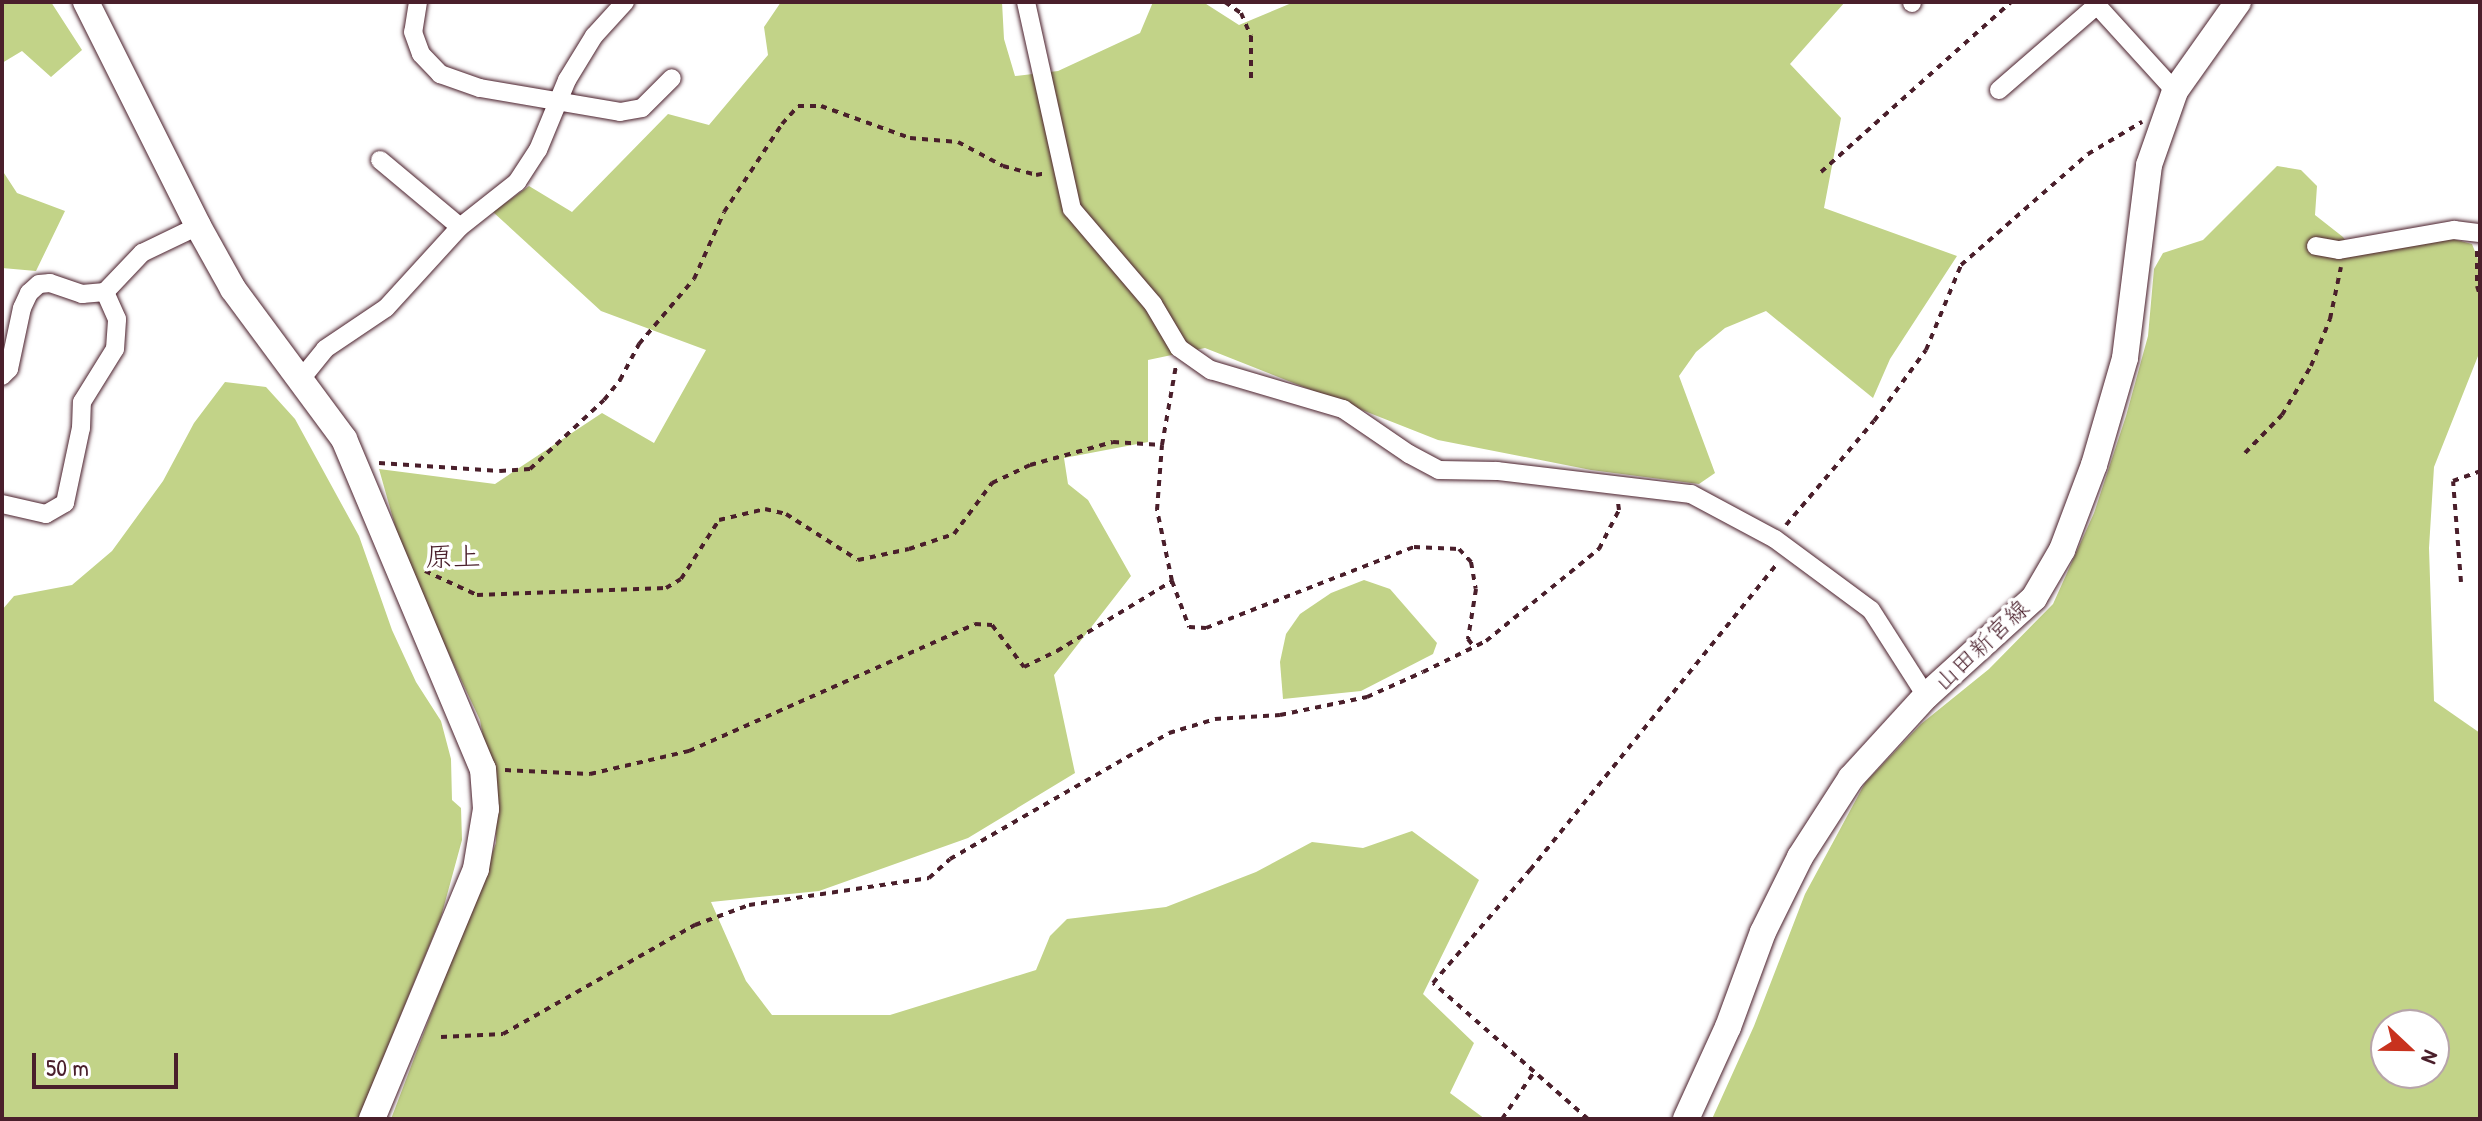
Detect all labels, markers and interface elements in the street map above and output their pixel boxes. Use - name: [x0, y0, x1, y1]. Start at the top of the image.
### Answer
- district label: 原上: [425, 539, 481, 573]
- street label: 山田新宮線: [1927, 594, 2035, 696]
- north arrow: [2370, 1009, 2450, 1089]
- scale bar: [36, 1037, 182, 1087]
- text: N: [2414, 1046, 2447, 1068]
- text: 50 m: [46, 1051, 89, 1083]

